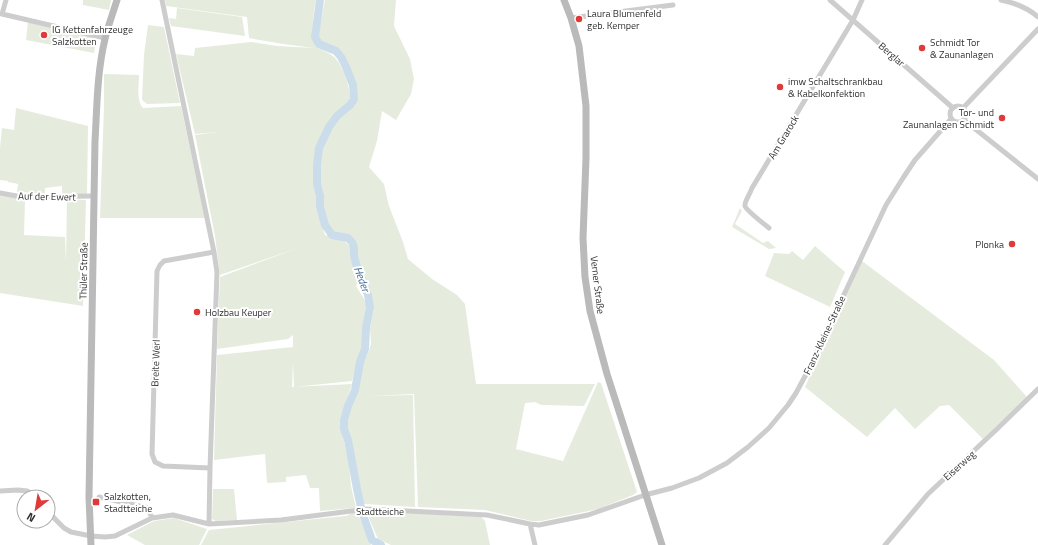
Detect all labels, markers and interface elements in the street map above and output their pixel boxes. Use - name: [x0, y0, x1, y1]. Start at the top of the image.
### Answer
- place label: Laura Blumenfeld geb. Kemper: [587, 6, 661, 33]
- marker: Laura Blumenfeld geb. Kemper: [574, 14, 584, 24]
- place label: IG Kettenfahrzeuge Salzkotten: [52, 22, 133, 49]
- marker: IG Kettenfahrzeuge Salzkotten: [39, 30, 49, 40]
- place label: Schmidt Tor & Zaunanlagen: [930, 35, 993, 62]
- street label: Berglar: [875, 39, 909, 70]
- marker: Schmidt Tor & Zaunanlagen: [917, 43, 927, 53]
- place label: imw Schaltschrankbau & Kabelkonfektion: [788, 74, 883, 101]
- marker: imw Schaltschrankbau & Kabelkonfektion: [775, 82, 785, 92]
- place label: Tor- und Zaunanlagen Schmidt: [903, 105, 994, 132]
- street label: Am Grarock: [764, 112, 803, 162]
- marker: Tor- und Zaunanlagen Schmidt: [997, 113, 1007, 123]
- street label: Auf der Ewert: [18, 188, 76, 205]
- place label: Plonka: [975, 237, 1004, 252]
- marker: Plonka: [1007, 239, 1017, 249]
- street label: Thüler Straße: [76, 242, 91, 300]
- street label: Verner Straße: [587, 255, 608, 315]
- water label: Heder: [350, 264, 374, 295]
- street label: Franz-Kleine-Straße: [800, 293, 849, 377]
- place label: Holzbau Keuper: [205, 305, 272, 320]
- marker: Holzbau Keuper: [192, 307, 202, 317]
- street label: Breite Werl: [147, 339, 164, 387]
- street label: Eiserweg: [940, 447, 979, 484]
- north arrow: [16, 489, 56, 529]
- place label: Salzkotten, Stadtteiche: [104, 489, 152, 516]
- marker: Salzkotten, Stadtteiche: [91, 497, 101, 507]
- street label: Stadtteiche: [356, 504, 404, 519]
- text: N: [23, 509, 38, 526]

